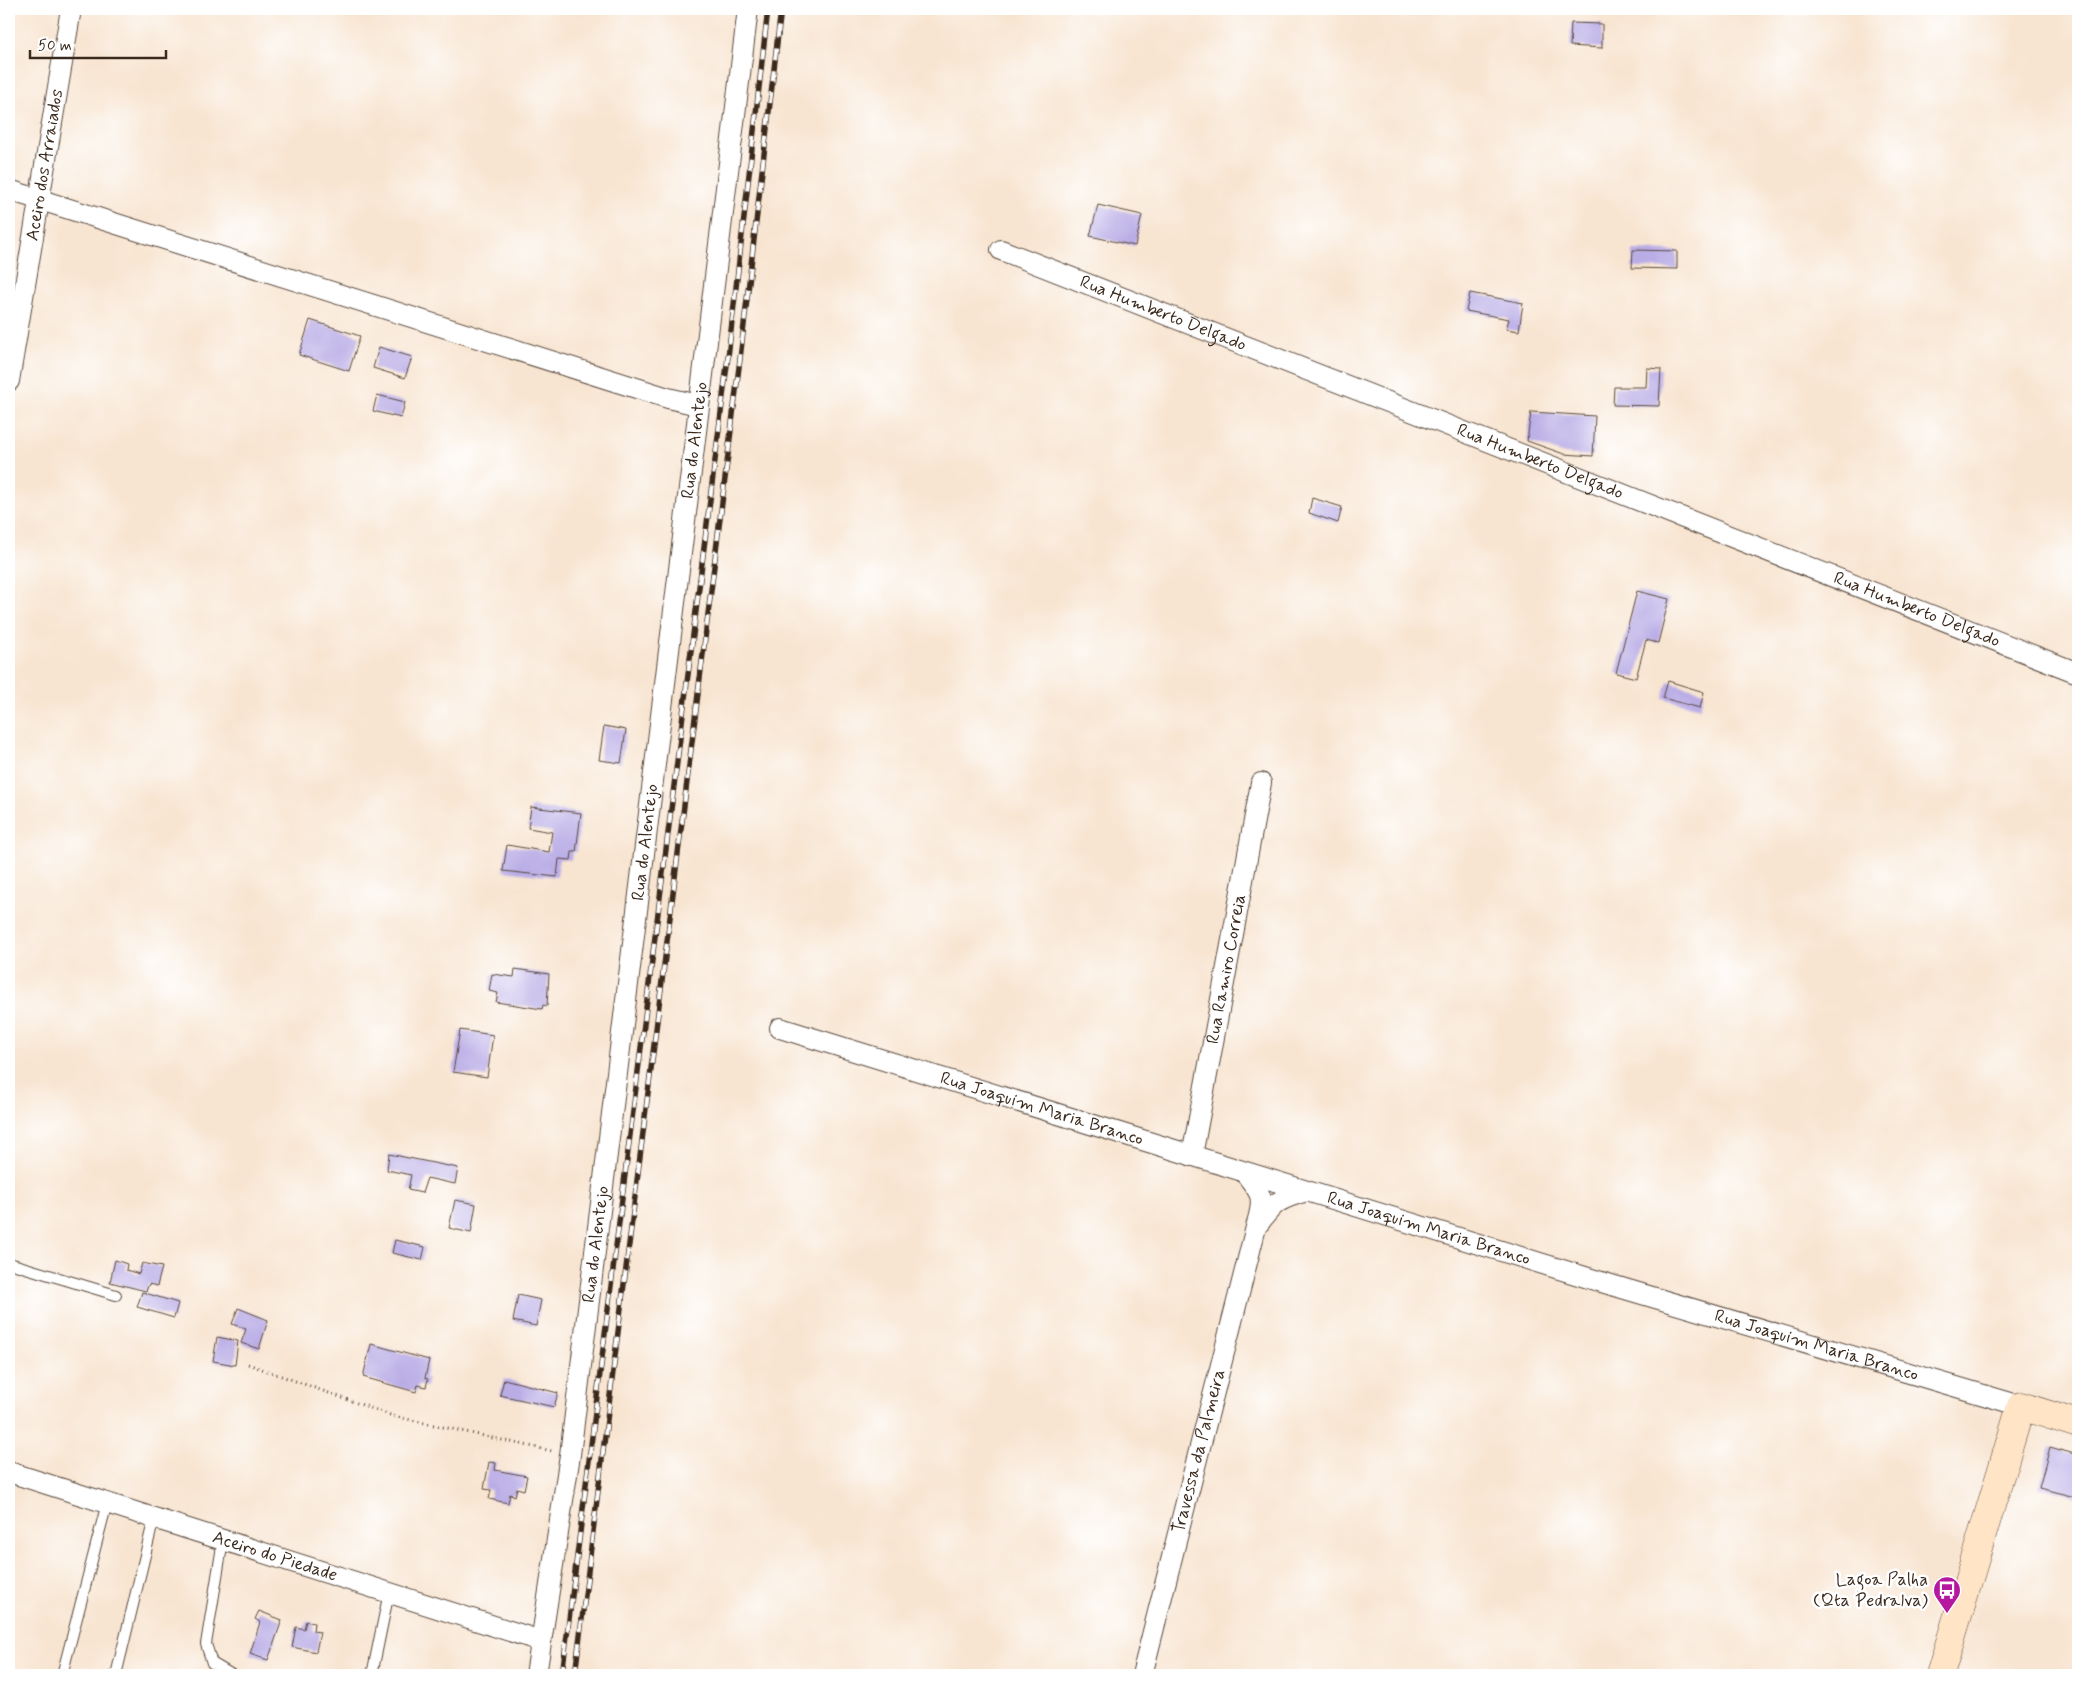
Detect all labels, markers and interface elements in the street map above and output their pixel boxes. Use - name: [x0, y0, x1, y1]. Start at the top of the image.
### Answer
- scale bar: [30, 28, 166, 60]
- text: 50 m: [38, 36, 72, 56]
- street label: Aceiro dos Arraiados: [21, 87, 69, 243]
- street label: Rua Humberto Delgado: [1076, 270, 1250, 357]
- street label: Rua do Alentejo: [676, 380, 714, 500]
- street label: Rua Humberto Delgado: [1453, 418, 1627, 505]
- street label: Rua Humberto Delgado: [1830, 566, 2004, 653]
- street label: Rua do Alentejo: [626, 782, 665, 902]
- street label: Rua Ramiro Correia: [1201, 892, 1252, 1046]
- street label: Rua Joaquim Maria Branco: [937, 1066, 1146, 1152]
- street label: Rua do Alentejo: [577, 1184, 615, 1304]
- street label: Rua Joaquim Maria Branco: [1324, 1186, 1533, 1271]
- street label: Rua Joaquim Maria Branco: [1712, 1304, 1921, 1387]
- street label: Travessa da Palmeira: [1167, 1367, 1231, 1536]
- street label: Aceiro do Piedade: [209, 1525, 340, 1588]
- place label: Lagoa Palha (Qta Pedralva): [1813, 1568, 1929, 1613]
- bus stop icon: Lagoa Palha (Qta Pedralva): [1932, 1575, 1962, 1614]

